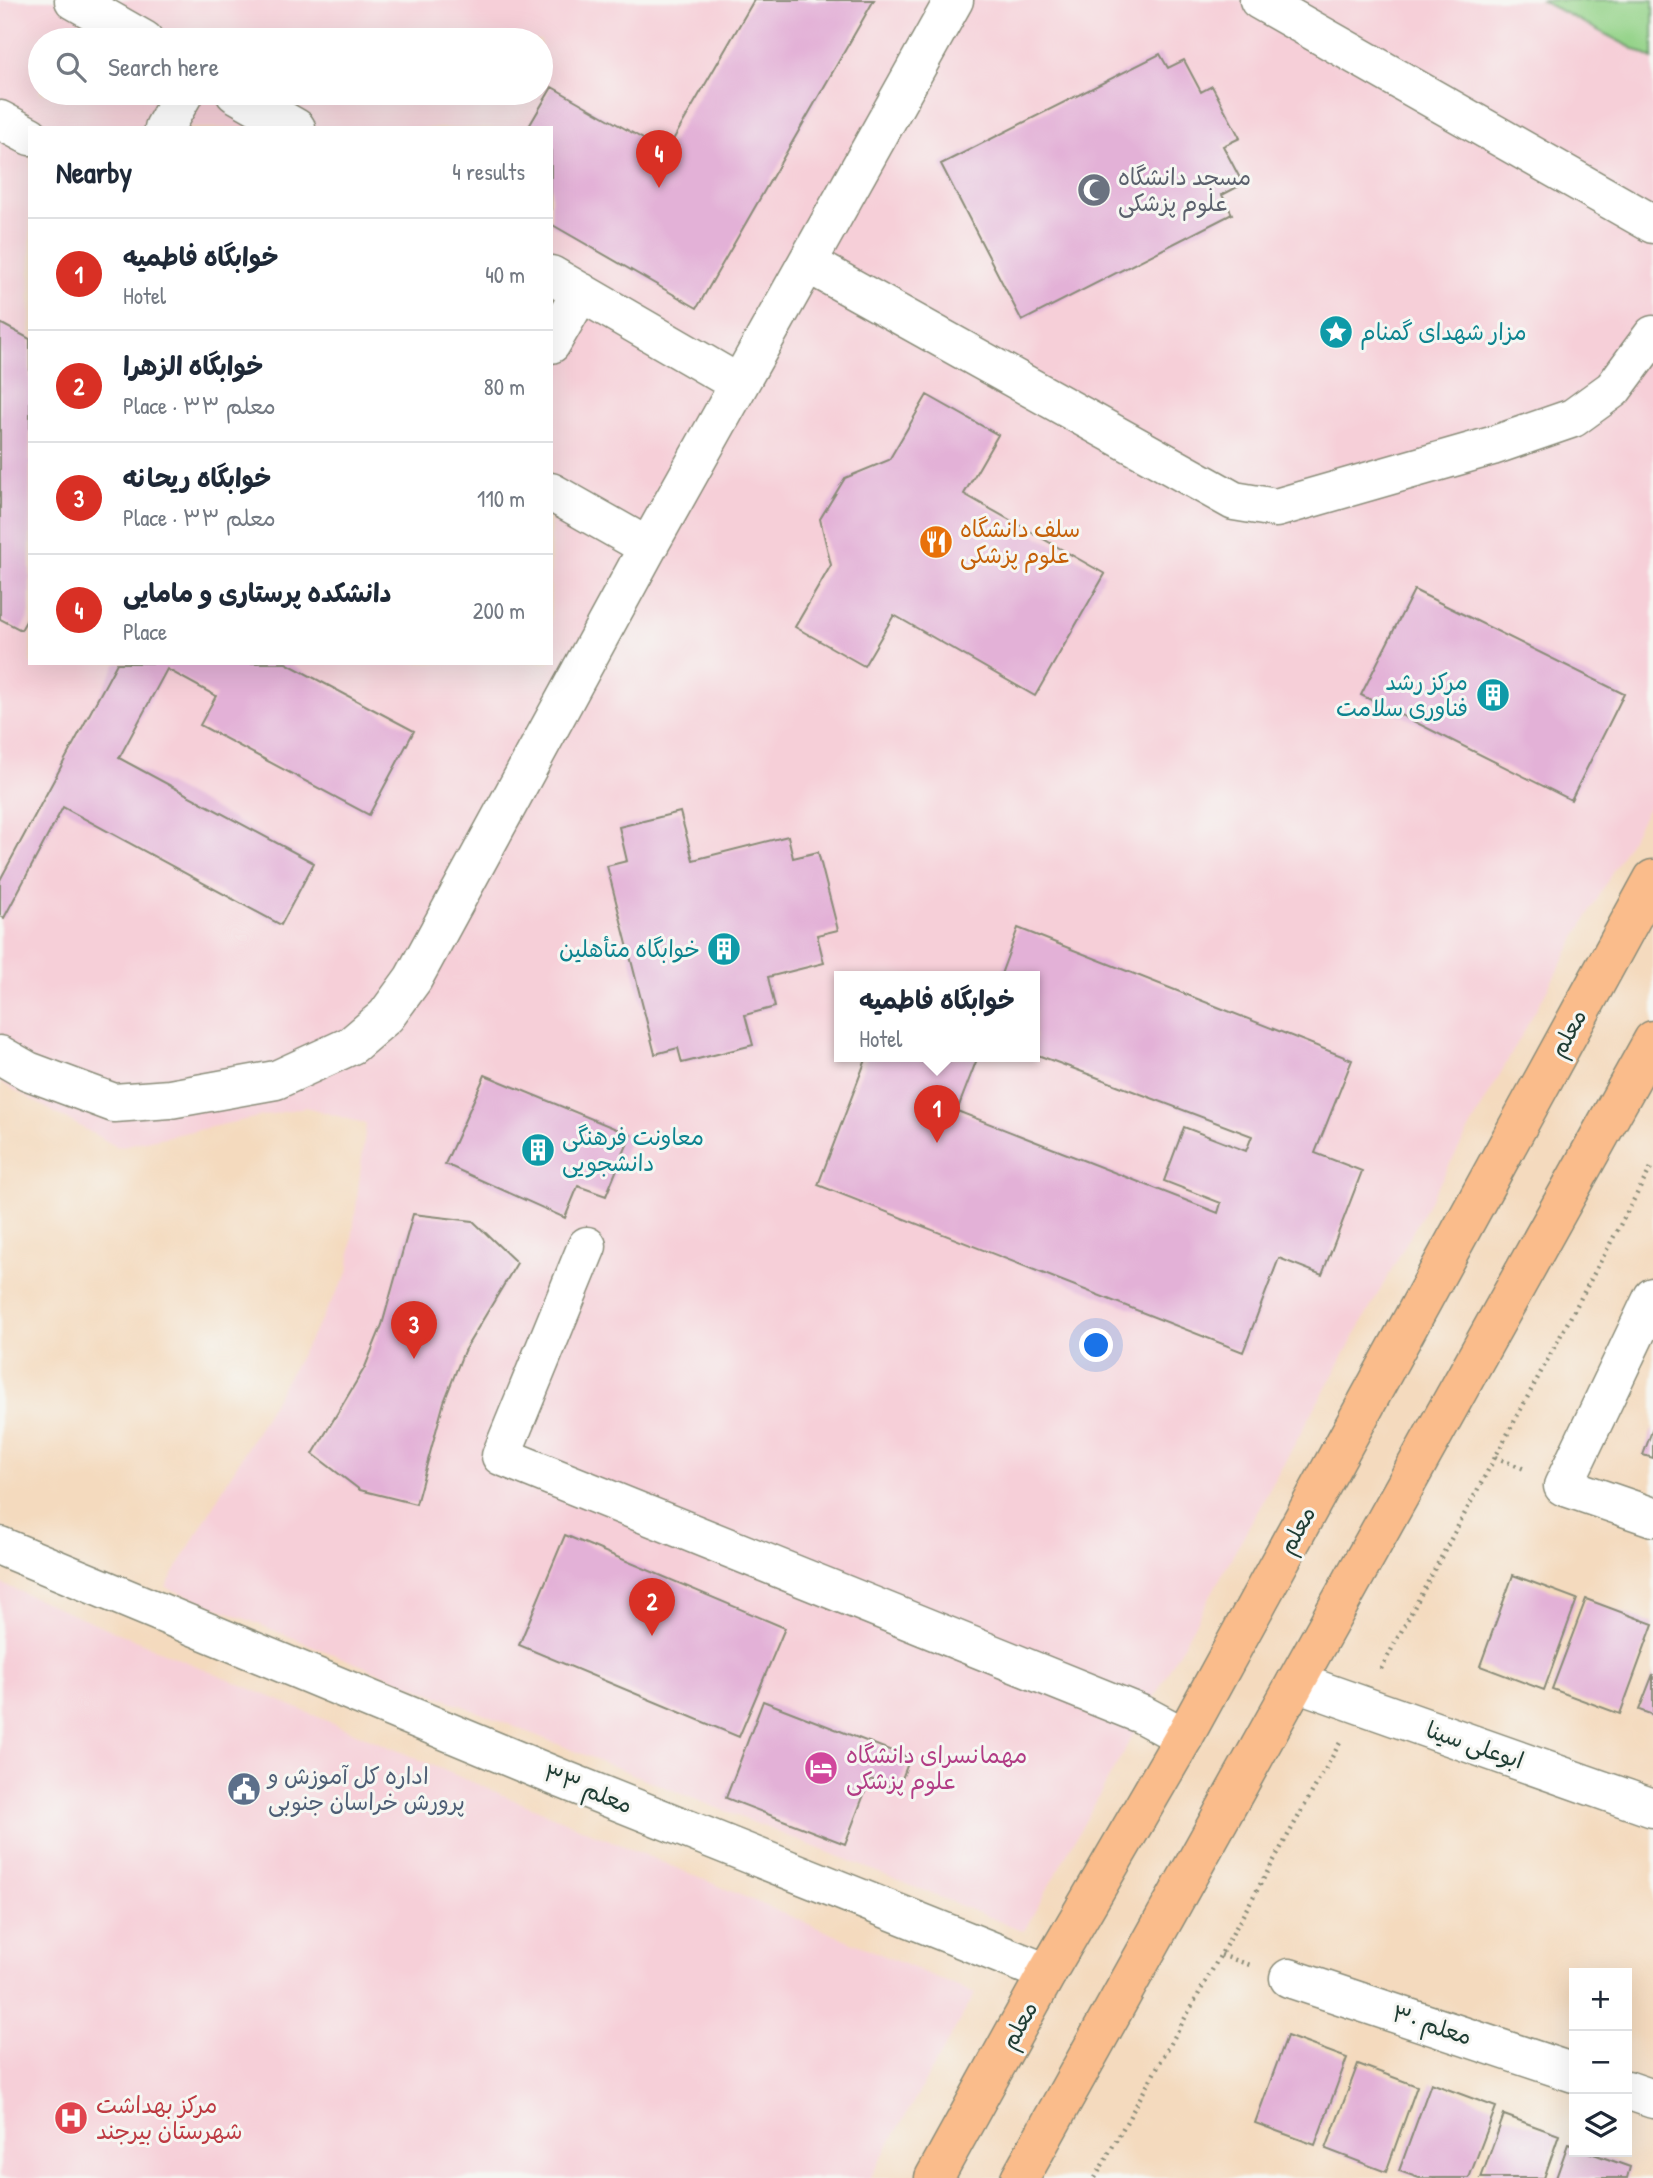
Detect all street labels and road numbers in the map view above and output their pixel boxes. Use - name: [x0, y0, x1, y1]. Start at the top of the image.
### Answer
- street label: معلم: [1542, 1003, 1596, 1064]
- street label: معلم: [1271, 1500, 1325, 1561]
- street label: ابوعلی سینا: [1422, 1713, 1528, 1776]
- street label: معلم ۳۳: [538, 1757, 637, 1823]
- street label: معلم: [993, 1995, 1047, 2056]
- street label: معلم ۳۰: [1387, 1997, 1476, 2055]

